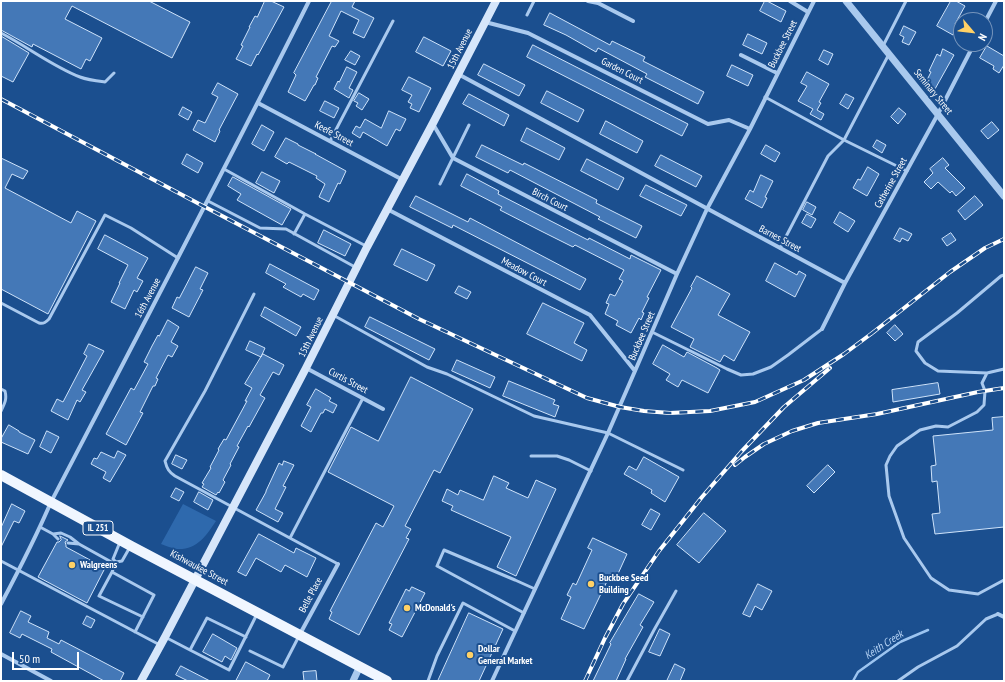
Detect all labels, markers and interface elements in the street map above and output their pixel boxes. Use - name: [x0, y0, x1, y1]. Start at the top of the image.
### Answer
- north arrow: [953, 12, 993, 52]
- street label: Buckbee Street: [766, 18, 800, 70]
- street label: 15th Avenue: [445, 27, 475, 71]
- text: N: [975, 31, 990, 43]
- street label: Garden Court: [599, 55, 645, 87]
- street label: Seminary Street: [911, 67, 955, 117]
- street label: Keefe Street: [313, 119, 355, 149]
- street label: Catherine Street: [872, 156, 910, 210]
- street label: Birch Court: [530, 186, 570, 214]
- street label: Barnes Street: [757, 223, 803, 255]
- street label: Meadow Court: [499, 255, 549, 289]
- street label: 16th Avenue: [132, 276, 164, 320]
- street label: Buckbee Street: [626, 310, 658, 362]
- street label: 15th Avenue: [296, 315, 326, 359]
- street label: Curtis Street: [326, 366, 370, 396]
- road number: IL 251: [83, 521, 113, 535]
- street label: Kishwaukee Street: [168, 548, 230, 588]
- place label: Walgreens: [80, 559, 117, 571]
- marker: Walgreens: [67, 560, 77, 570]
- place label: Buckbee Seed Building: [599, 572, 648, 596]
- street label: Belle Place: [297, 575, 325, 615]
- marker: Buckbee Seed Building: [586, 579, 596, 589]
- place label: McDonald's: [415, 602, 455, 614]
- marker: McDonald's: [402, 603, 412, 613]
- water label: Keith Creek: [862, 628, 906, 662]
- place label: Dollar General Market: [478, 643, 533, 666]
- scale bar: [14, 644, 81, 670]
- marker: Dollar General Market: [465, 650, 475, 660]
- text: 50 m: [19, 651, 40, 666]

